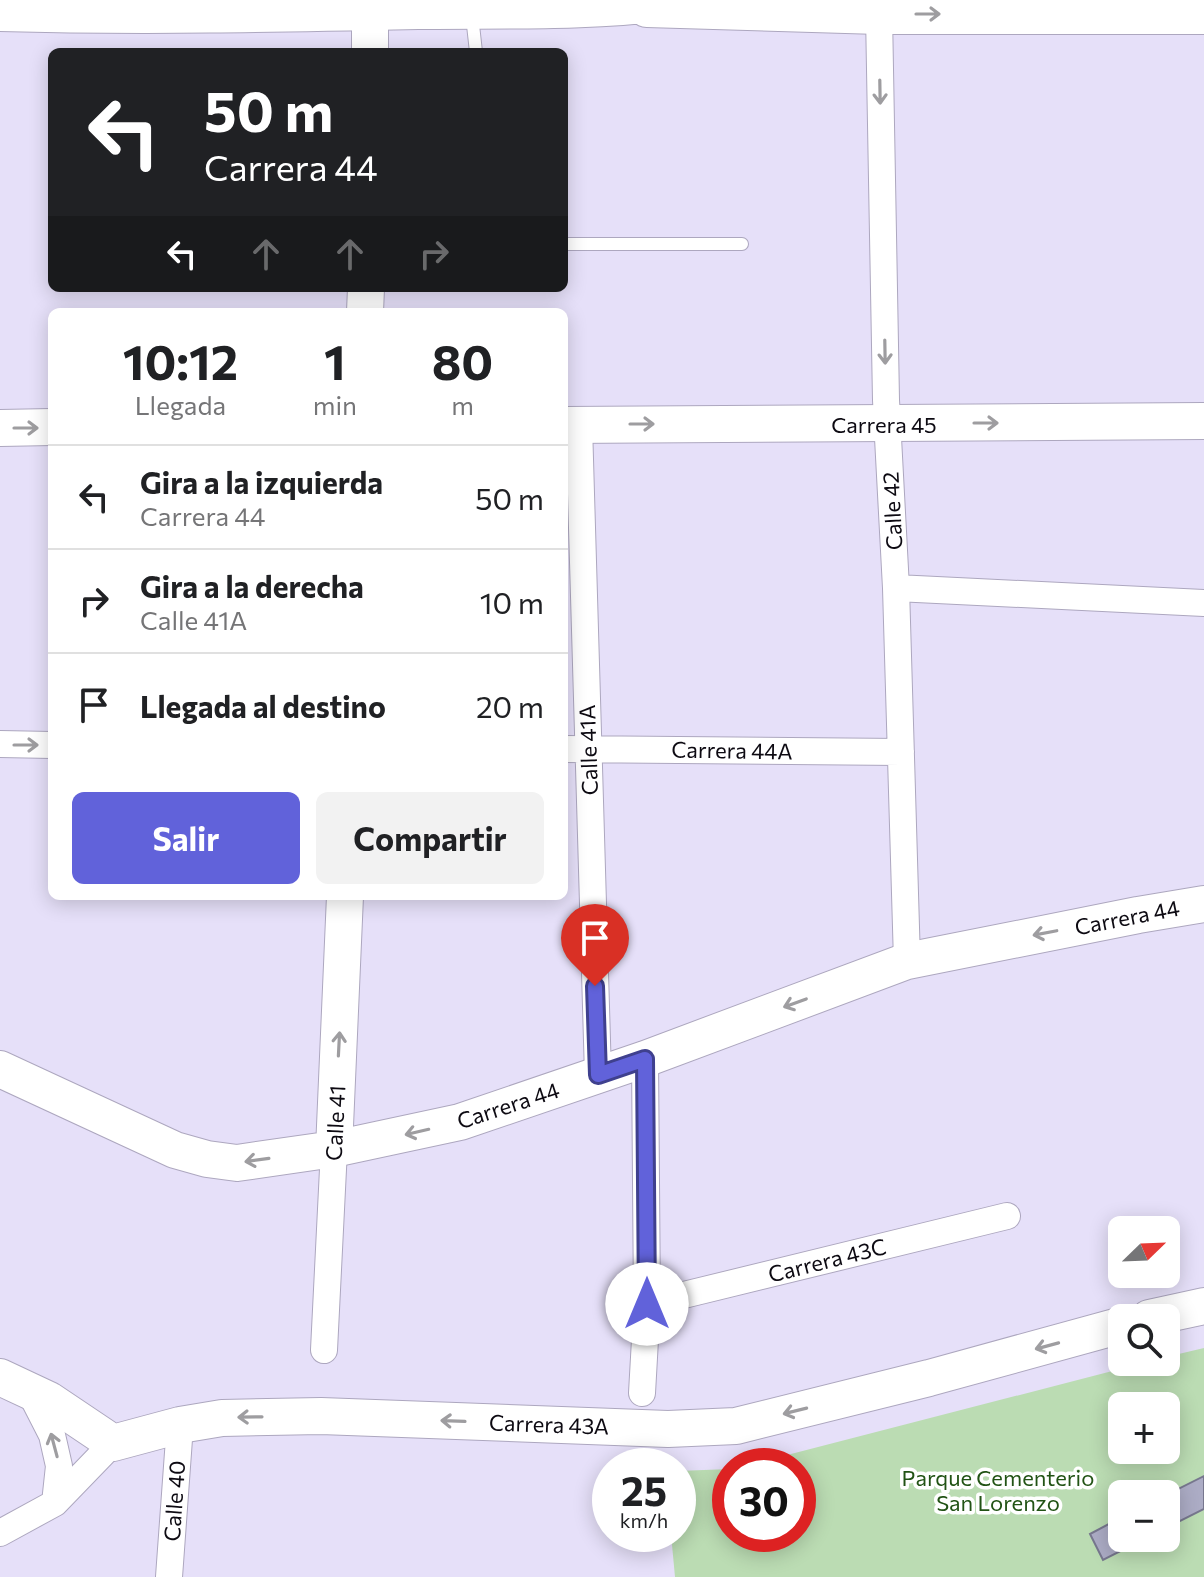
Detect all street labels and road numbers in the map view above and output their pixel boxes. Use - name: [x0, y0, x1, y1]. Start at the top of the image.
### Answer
- street label: Carrera 45: [831, 411, 937, 438]
- street label: Calle 42: [876, 471, 908, 551]
- street label: Calle 41A: [573, 704, 603, 796]
- street label: Carrera 44A: [671, 735, 793, 765]
- street label: Carrera 44: [1072, 894, 1182, 940]
- street label: Carrera 44: [453, 1076, 563, 1134]
- street label: Calle 41: [320, 1085, 350, 1161]
- street label: Carrera 43C: [765, 1232, 889, 1288]
- street label: Carrera 43A: [489, 1408, 609, 1440]
- street label: Calle 40: [158, 1460, 190, 1542]

